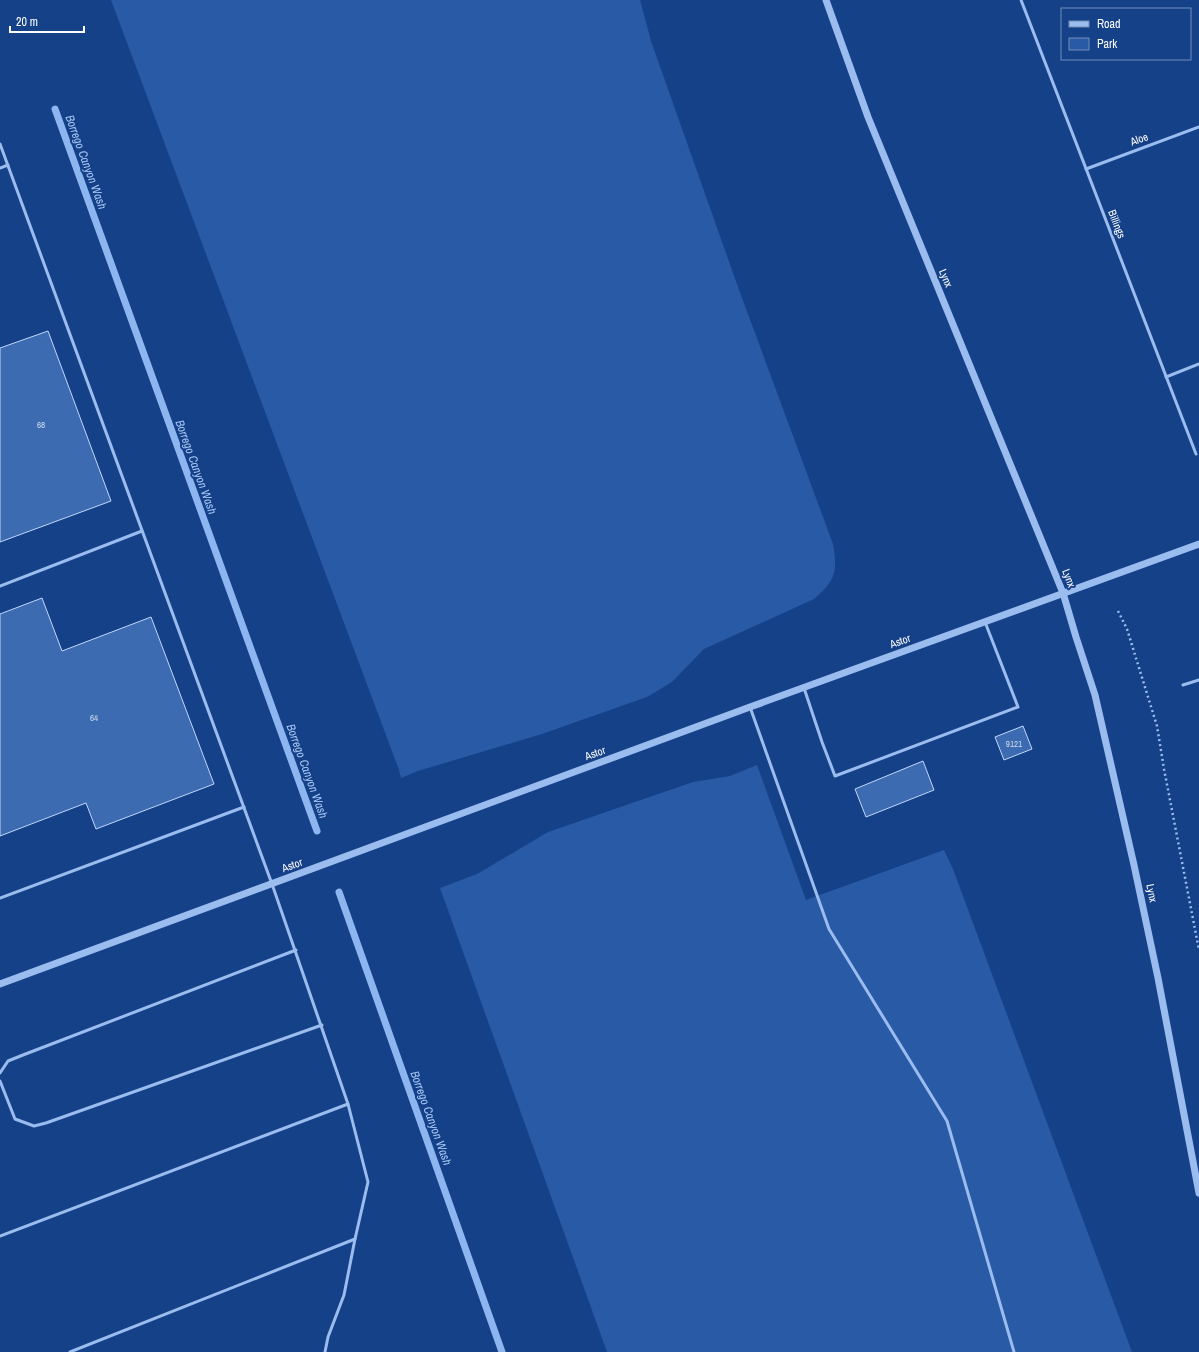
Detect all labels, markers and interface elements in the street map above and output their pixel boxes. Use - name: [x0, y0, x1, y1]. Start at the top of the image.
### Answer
- scale bar: [10, 8, 84, 34]
- legend: [1061, 8, 1191, 60]
- text: 20 m: [16, 14, 38, 30]
- text: Road: [1097, 16, 1121, 32]
- text: Park: [1097, 36, 1117, 52]
- water label: Borrego Canyon Wash: [61, 113, 111, 211]
- street label: Aloe: [1127, 129, 1150, 149]
- street label: Billings: [1105, 208, 1129, 241]
- street label: Lynx: [936, 267, 956, 290]
- water label: Borrego Canyon Wash: [171, 418, 221, 516]
- house number: 68: [37, 419, 45, 431]
- street label: Lynx: [1059, 567, 1079, 590]
- street label: Astor: [887, 631, 912, 652]
- house number: 64: [90, 712, 98, 724]
- water label: Borrego Canyon Wash: [282, 722, 332, 820]
- house number: 9121: [1006, 738, 1022, 750]
- street label: Astor: [582, 743, 607, 764]
- street label: Astor: [279, 855, 304, 876]
- street label: Lynx: [1143, 882, 1161, 904]
- water label: Borrego Canyon Wash: [406, 1069, 456, 1167]

